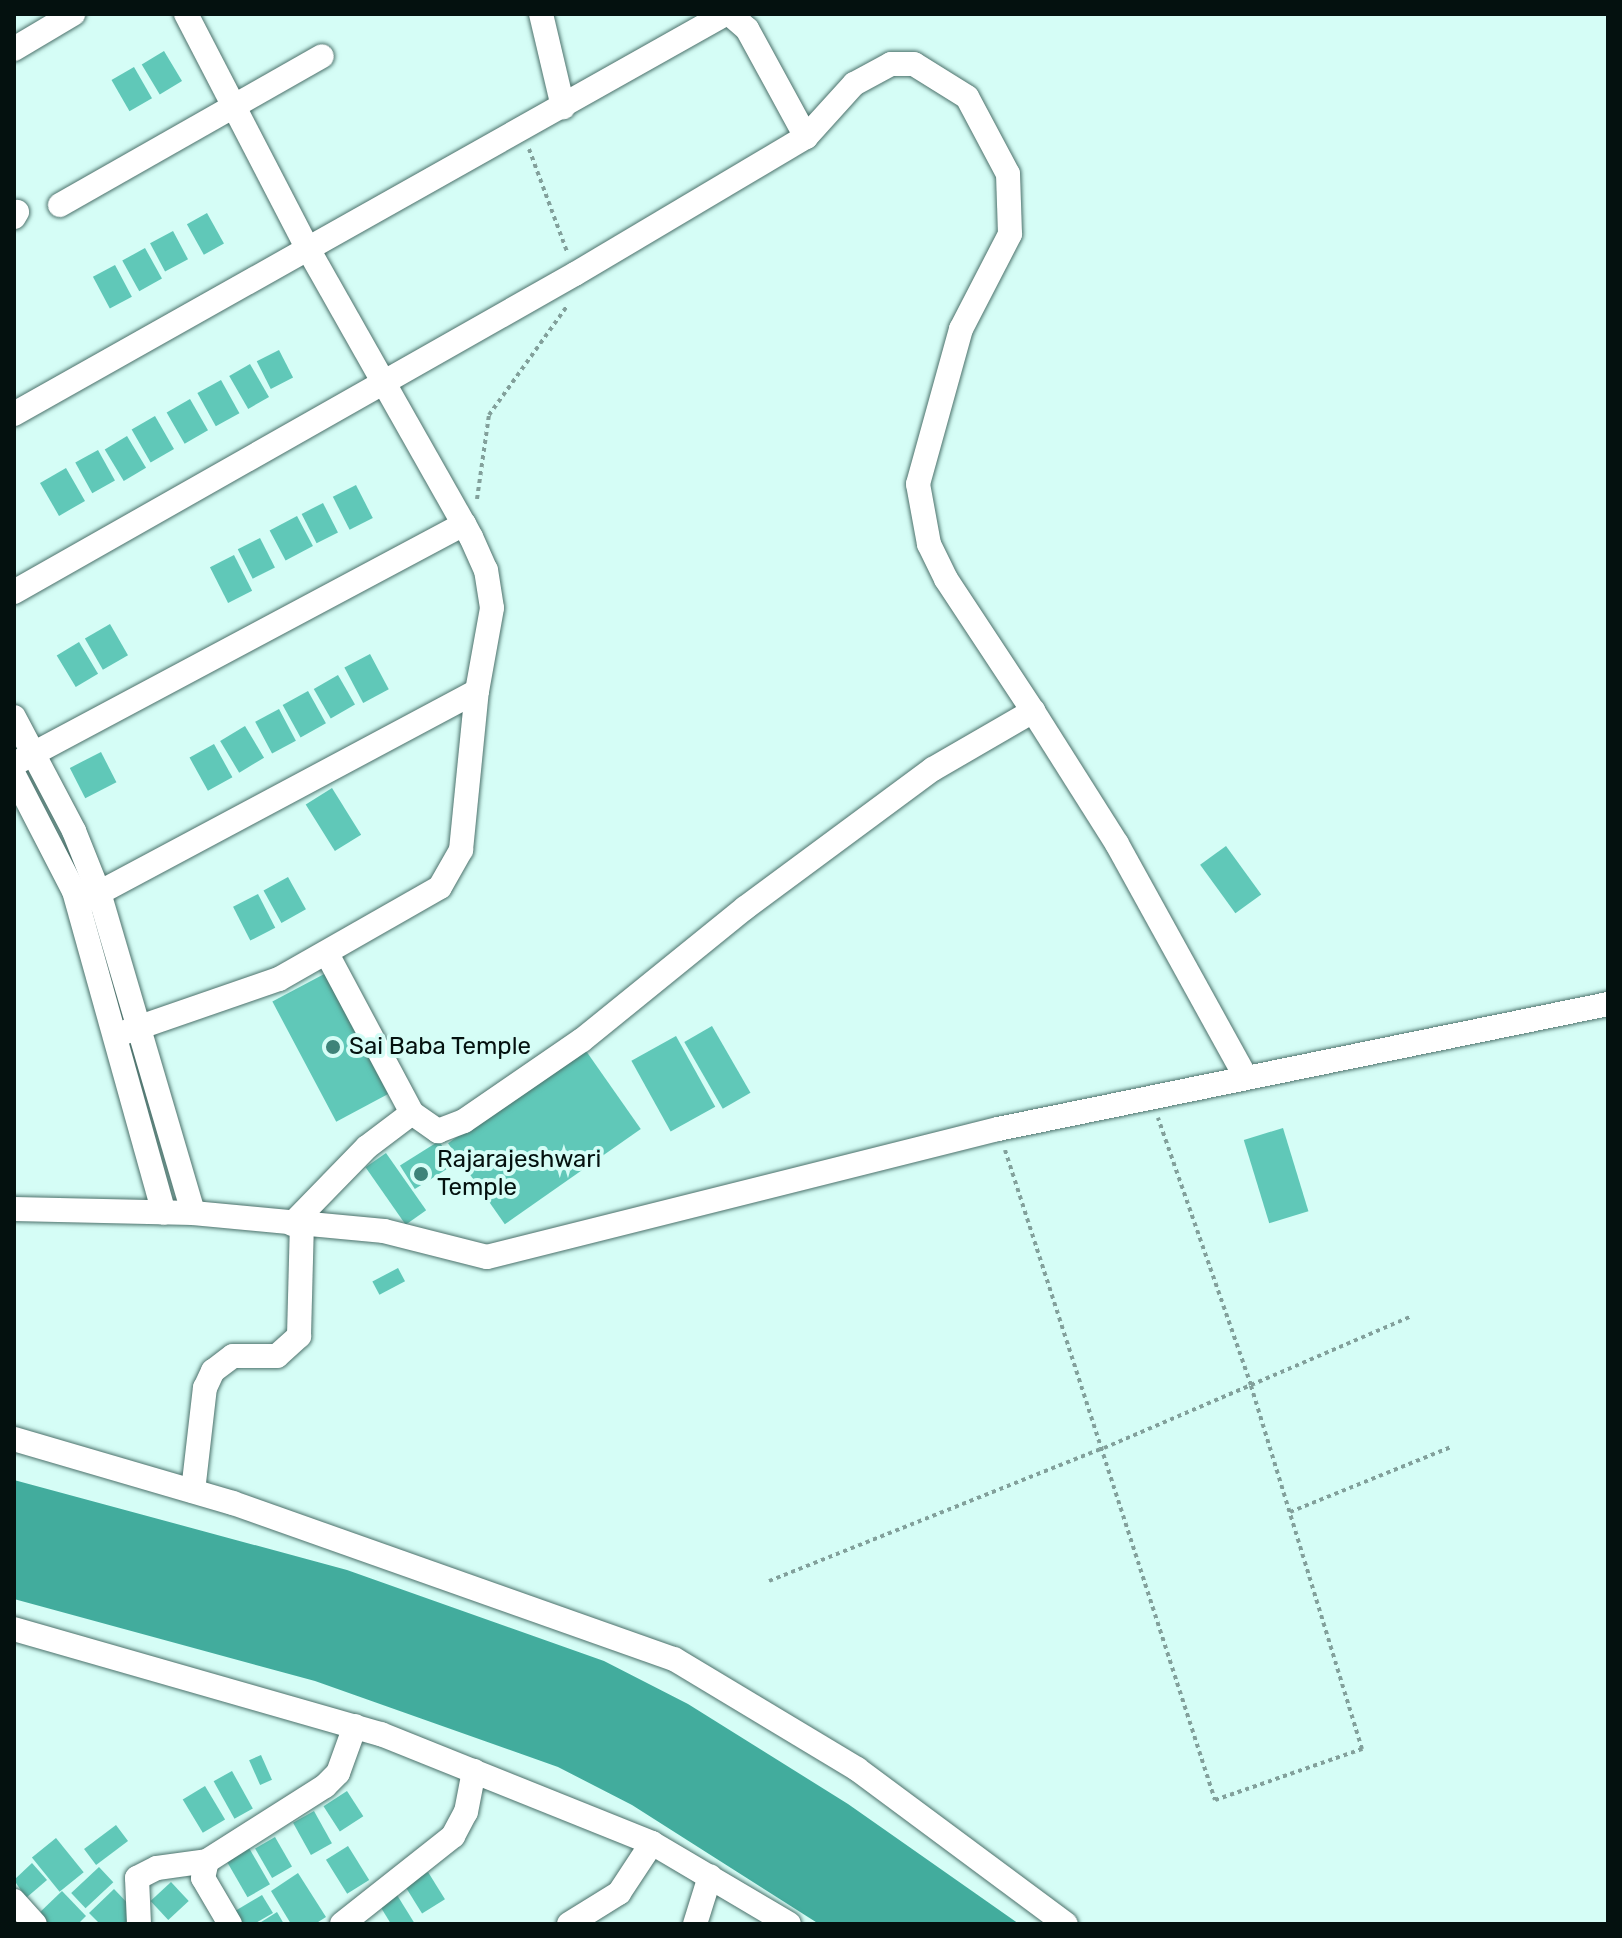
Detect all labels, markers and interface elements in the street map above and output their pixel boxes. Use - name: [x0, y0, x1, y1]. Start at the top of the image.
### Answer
- place label: Sai Baba Temple: [349, 1033, 532, 1061]
- marker: Sai Baba Temple: [324, 1038, 342, 1056]
- place label: Rajarajeshwari Temple: [437, 1146, 601, 1202]
- marker: Rajarajeshwari Temple: [412, 1165, 430, 1183]

